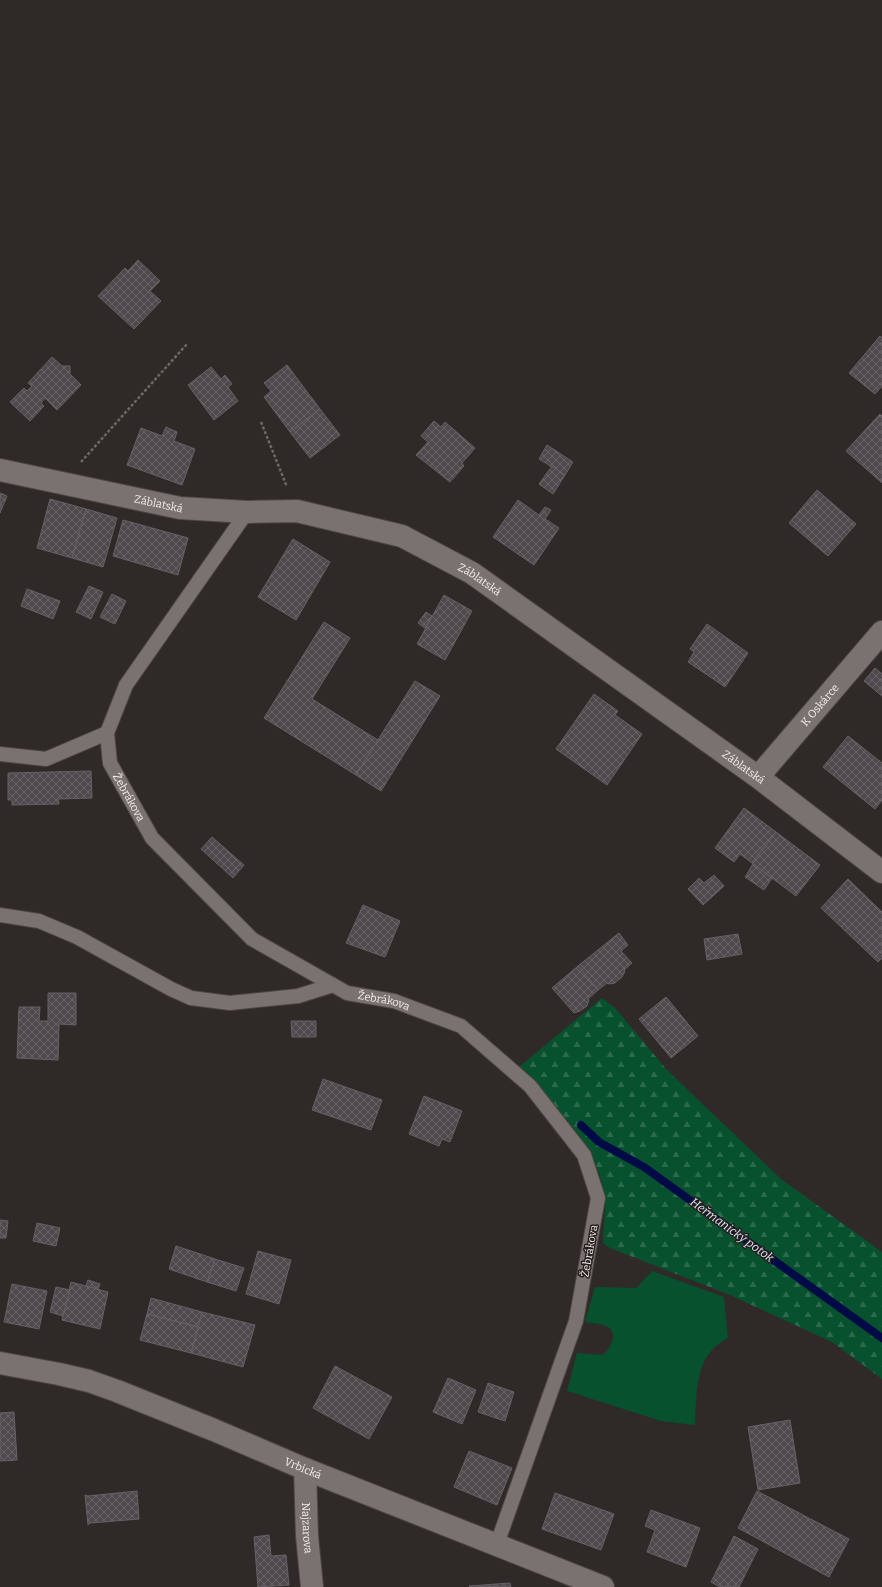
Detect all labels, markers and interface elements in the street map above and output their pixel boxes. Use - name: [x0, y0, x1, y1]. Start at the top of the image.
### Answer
- street label: Záblatská: [133, 492, 184, 515]
- street label: Záblatská: [456, 561, 504, 599]
- street label: K Oskárce: [798, 681, 842, 729]
- street label: Záblatská: [720, 748, 767, 787]
- street label: Žebrákova: [110, 770, 147, 824]
- street label: Žebrákova: [357, 988, 412, 1013]
- water label: Heřmanický potok: [687, 1195, 777, 1265]
- street label: Žebrákova: [577, 1224, 601, 1278]
- street label: Vrbická: [282, 1455, 323, 1482]
- street label: Najzarova: [299, 1502, 315, 1554]

